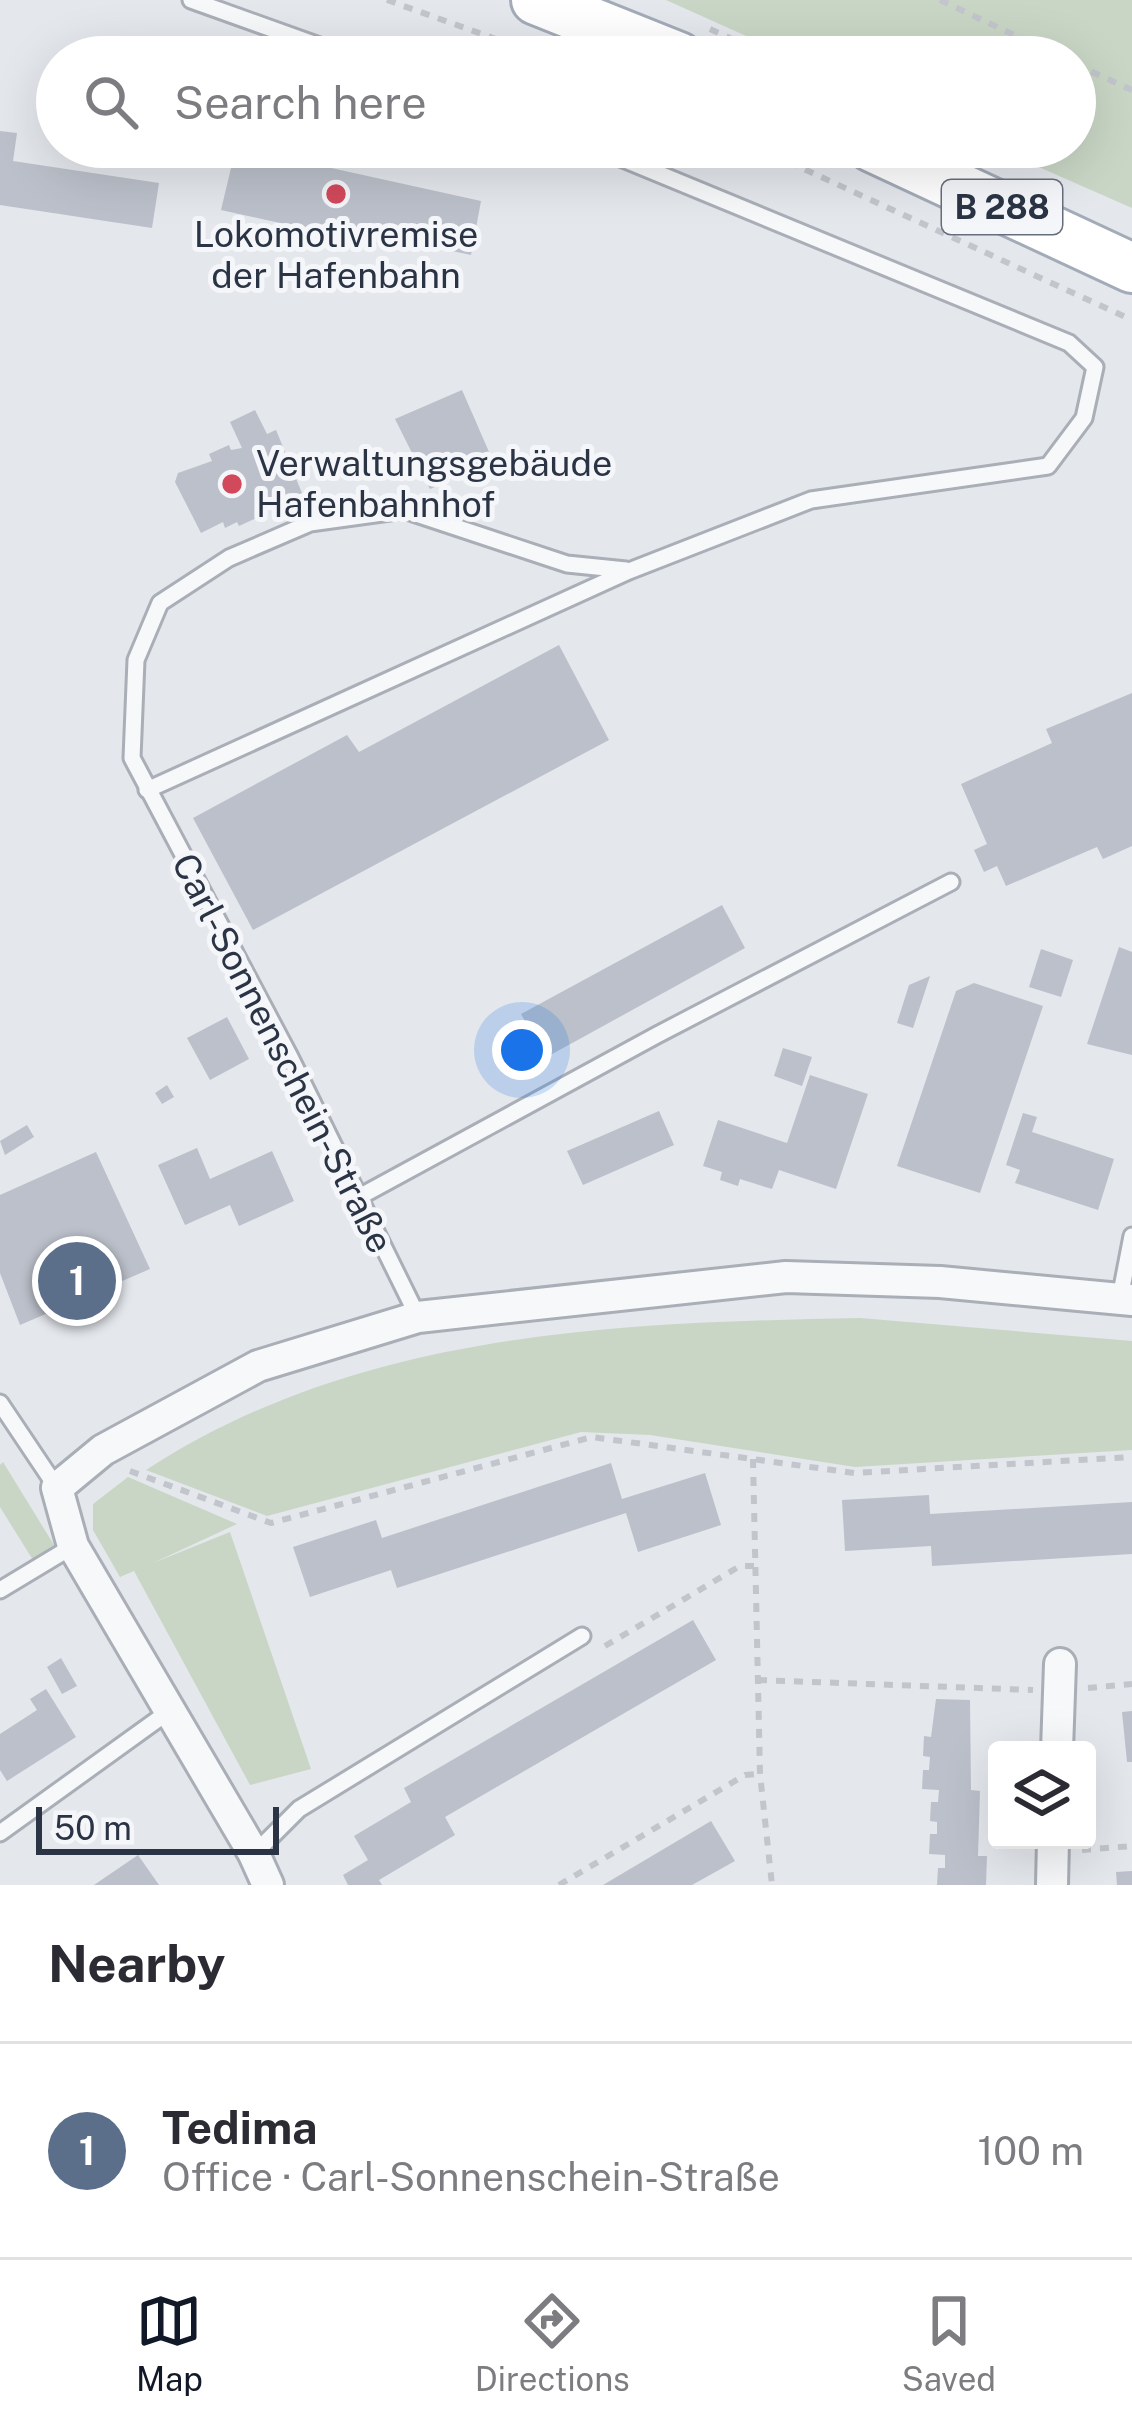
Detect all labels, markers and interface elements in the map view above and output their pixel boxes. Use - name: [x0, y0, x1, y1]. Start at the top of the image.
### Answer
- search box: [36, 36, 1096, 168]
- icon: search: [78, 69, 144, 135]
- text: Search here: [174, 76, 427, 129]
- road number: B 288: [942, 180, 1062, 234]
- marker: Lokomotivremise der Hafenbahn: [323, 181, 349, 207]
- place label: Lokomotivremise der Hafenbahn: [194, 213, 478, 296]
- place label: Verwaltungsgebäude Hafenbahnhof: [256, 442, 612, 525]
- marker: Verwaltungsgebäude Hafenbahnhof: [219, 471, 245, 497]
- street label: Carl-Sonnenschein-Straße: [164, 846, 402, 1260]
- your location: [492, 1020, 552, 1080]
- pin: 1: [38, 1236, 116, 1326]
- map controls: [988, 1741, 1096, 1849]
- button: layers: [988, 1741, 1096, 1849]
- scale bar: [36, 1801, 279, 1854]
- text: 50 m: [54, 1809, 132, 1847]
- text: Nearby: [48, 1934, 225, 1993]
- text: Tedima: [162, 2101, 318, 2154]
- text: 1: [79, 2128, 95, 2174]
- text: 100 m: [977, 2128, 1084, 2174]
- text: Office · Carl-Sonnenschein-Straße: [162, 2154, 780, 2200]
- tab: Map: [136, 2288, 203, 2398]
- tab: Directions: [475, 2288, 630, 2398]
- tab: Saved: [902, 2288, 996, 2398]

